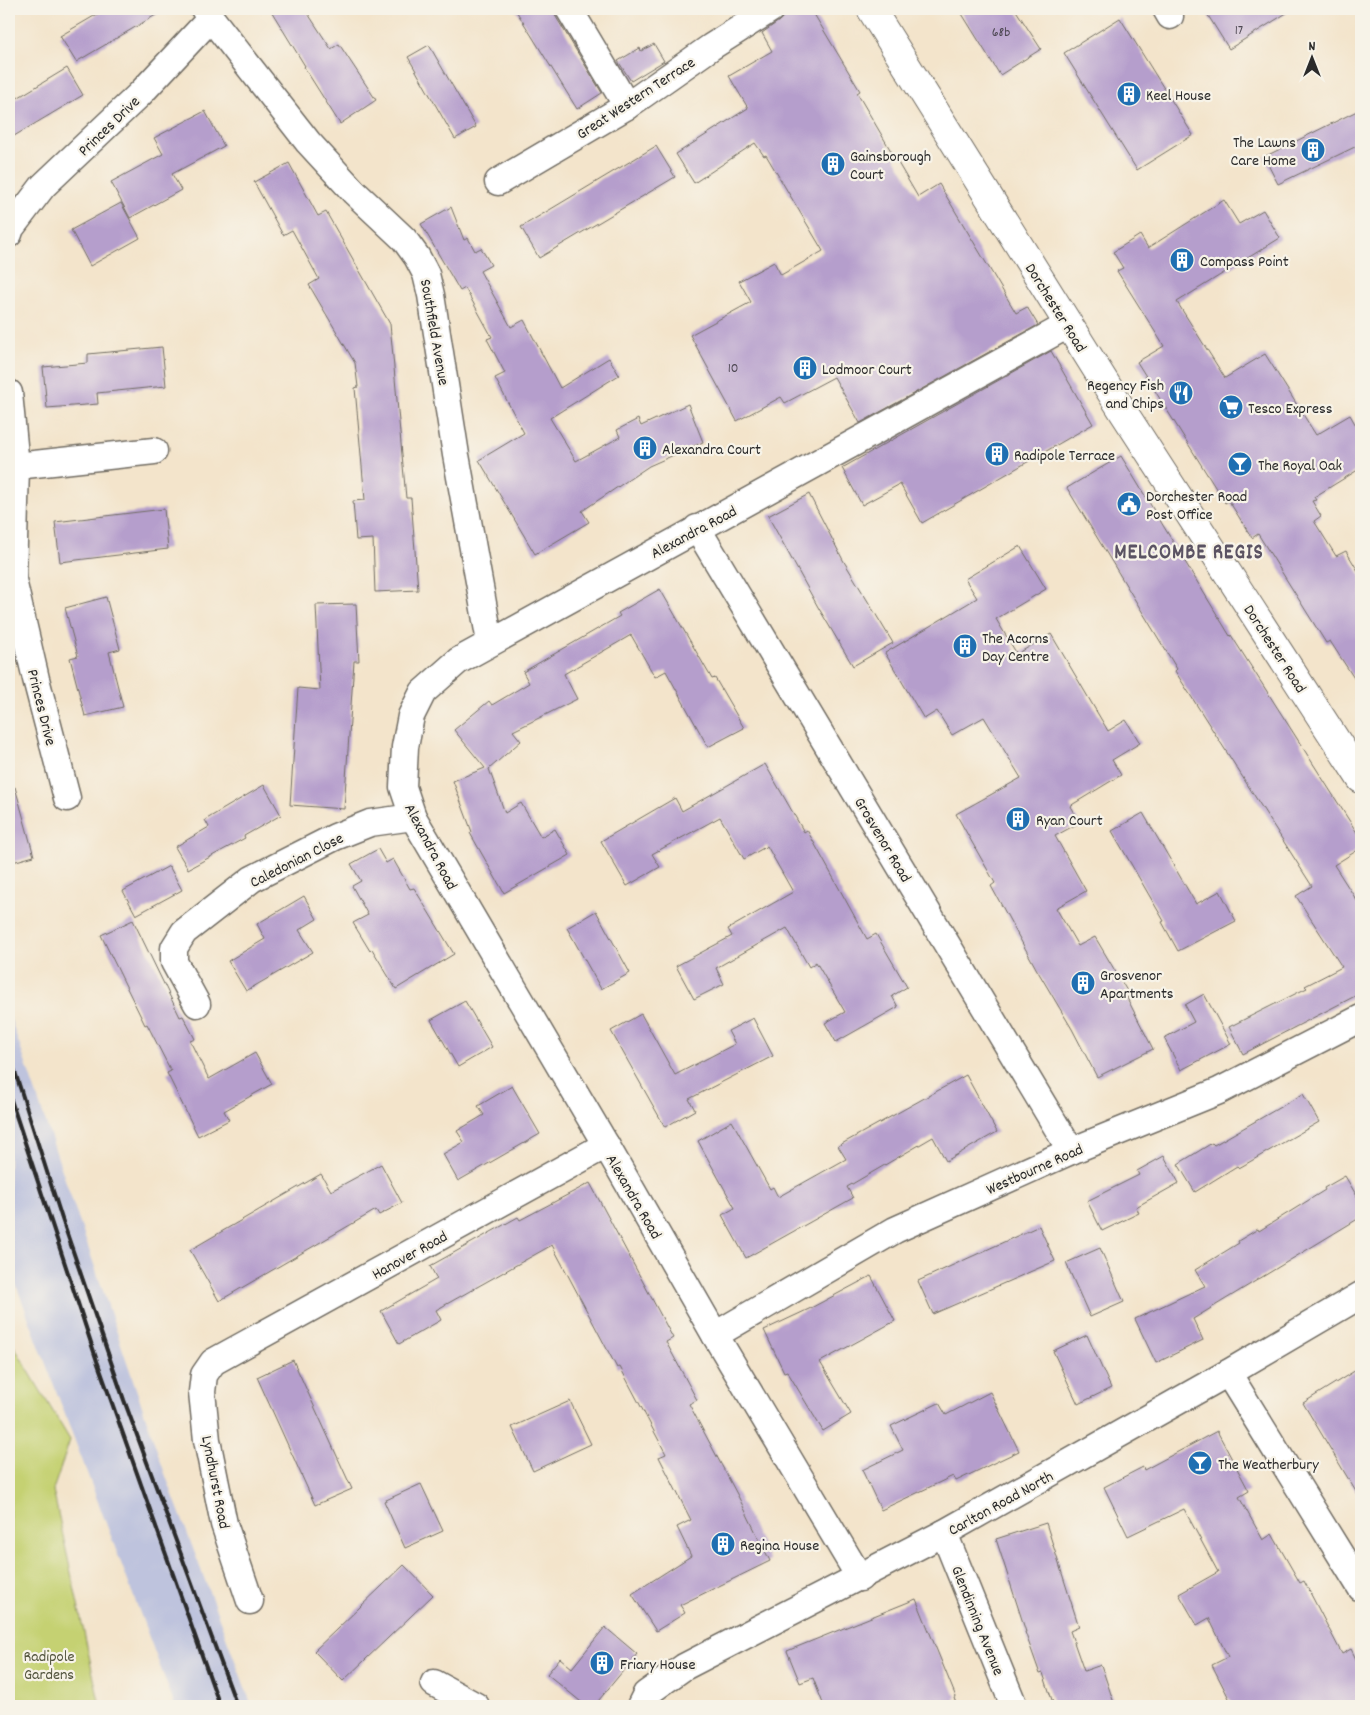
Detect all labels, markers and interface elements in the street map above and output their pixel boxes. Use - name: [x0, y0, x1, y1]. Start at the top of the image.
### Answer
- house number: 17: [1235, 21, 1243, 41]
- house number: 68b: [992, 23, 1010, 43]
- north arrow: [1288, 32, 1338, 82]
- text: N: [1309, 37, 1316, 57]
- street label: Great Western Terrace: [573, 52, 700, 146]
- building icon: Keel House: [1116, 81, 1142, 107]
- place label: Keel House: [1146, 85, 1211, 108]
- street label: Princes Drive: [74, 91, 146, 162]
- place label: The Lawns Care Home: [1231, 132, 1296, 173]
- building icon: The Lawns Care Home: [1300, 137, 1326, 163]
- place label: Gainsborough Court: [850, 146, 931, 187]
- building icon: Gainsborough Court: [820, 151, 846, 177]
- building icon: Compass Point: [1169, 247, 1195, 273]
- place label: Compass Point: [1200, 251, 1289, 274]
- street label: Dorchester Road: [1018, 259, 1091, 357]
- street label: Southfield Avenue: [413, 278, 454, 387]
- building icon: Lodmoor Court: [792, 355, 818, 381]
- house number: 10: [728, 359, 738, 379]
- place label: Lodmoor Court: [822, 359, 912, 382]
- place label: Regency Fish and Chips: [1087, 375, 1164, 416]
- restaurant icon: Regency Fish and Chips: [1168, 380, 1194, 406]
- supermarket icon: Tesco Express: [1218, 394, 1244, 420]
- place label: Tesco Express: [1248, 398, 1333, 421]
- building icon: Alexandra Court: [632, 435, 658, 461]
- place label: Alexandra Court: [662, 439, 761, 462]
- building icon: Radipole Terrace: [984, 441, 1010, 467]
- place label: Radipole Terrace: [1014, 445, 1115, 468]
- bar icon: The Royal Oak: [1227, 451, 1253, 477]
- place label: The Royal Oak: [1258, 455, 1342, 478]
- place label: Dorchester Road Post Office: [1146, 486, 1247, 527]
- public building icon: Dorchester Road Post Office: [1116, 491, 1142, 517]
- street label: Alexandra Road: [647, 501, 741, 566]
- district label: MELCOMBE REGIS: [1114, 539, 1264, 569]
- street label: Dorchester Road: [1237, 601, 1311, 698]
- place label: The Acorns Day Centre: [982, 628, 1049, 669]
- building icon: The Acorns Day Centre: [952, 633, 978, 659]
- street label: Princes Drive: [20, 667, 61, 748]
- street label: Grosvenor Road: [847, 793, 916, 887]
- street label: Alexandra Road: [397, 800, 462, 894]
- building icon: Ryan Court: [1005, 806, 1031, 832]
- place label: Ryan Court: [1036, 810, 1103, 833]
- street label: Caledonian Close: [246, 828, 348, 895]
- place label: Grosvenor Apartments: [1100, 965, 1174, 1006]
- building icon: Grosvenor Apartments: [1070, 970, 1096, 996]
- street label: Westbourne Road: [983, 1139, 1087, 1202]
- street label: Alexandra Road: [599, 1150, 667, 1244]
- street label: Hanover Road: [368, 1226, 452, 1286]
- street label: Lyndhurst Road: [194, 1434, 235, 1531]
- bar icon: The Weatherbury: [1187, 1450, 1213, 1476]
- place label: The Weatherbury: [1218, 1454, 1319, 1477]
- street label: Carlton Road North: [944, 1466, 1058, 1543]
- building icon: Regina House: [710, 1531, 736, 1557]
- place label: Regina House: [740, 1535, 819, 1558]
- street label: Glendinning Avenue: [944, 1563, 1009, 1679]
- park label: Radipole Gardens: [23, 1646, 75, 1687]
- building icon: Friary House: [589, 1650, 615, 1676]
- place label: Friary House: [620, 1654, 696, 1677]

